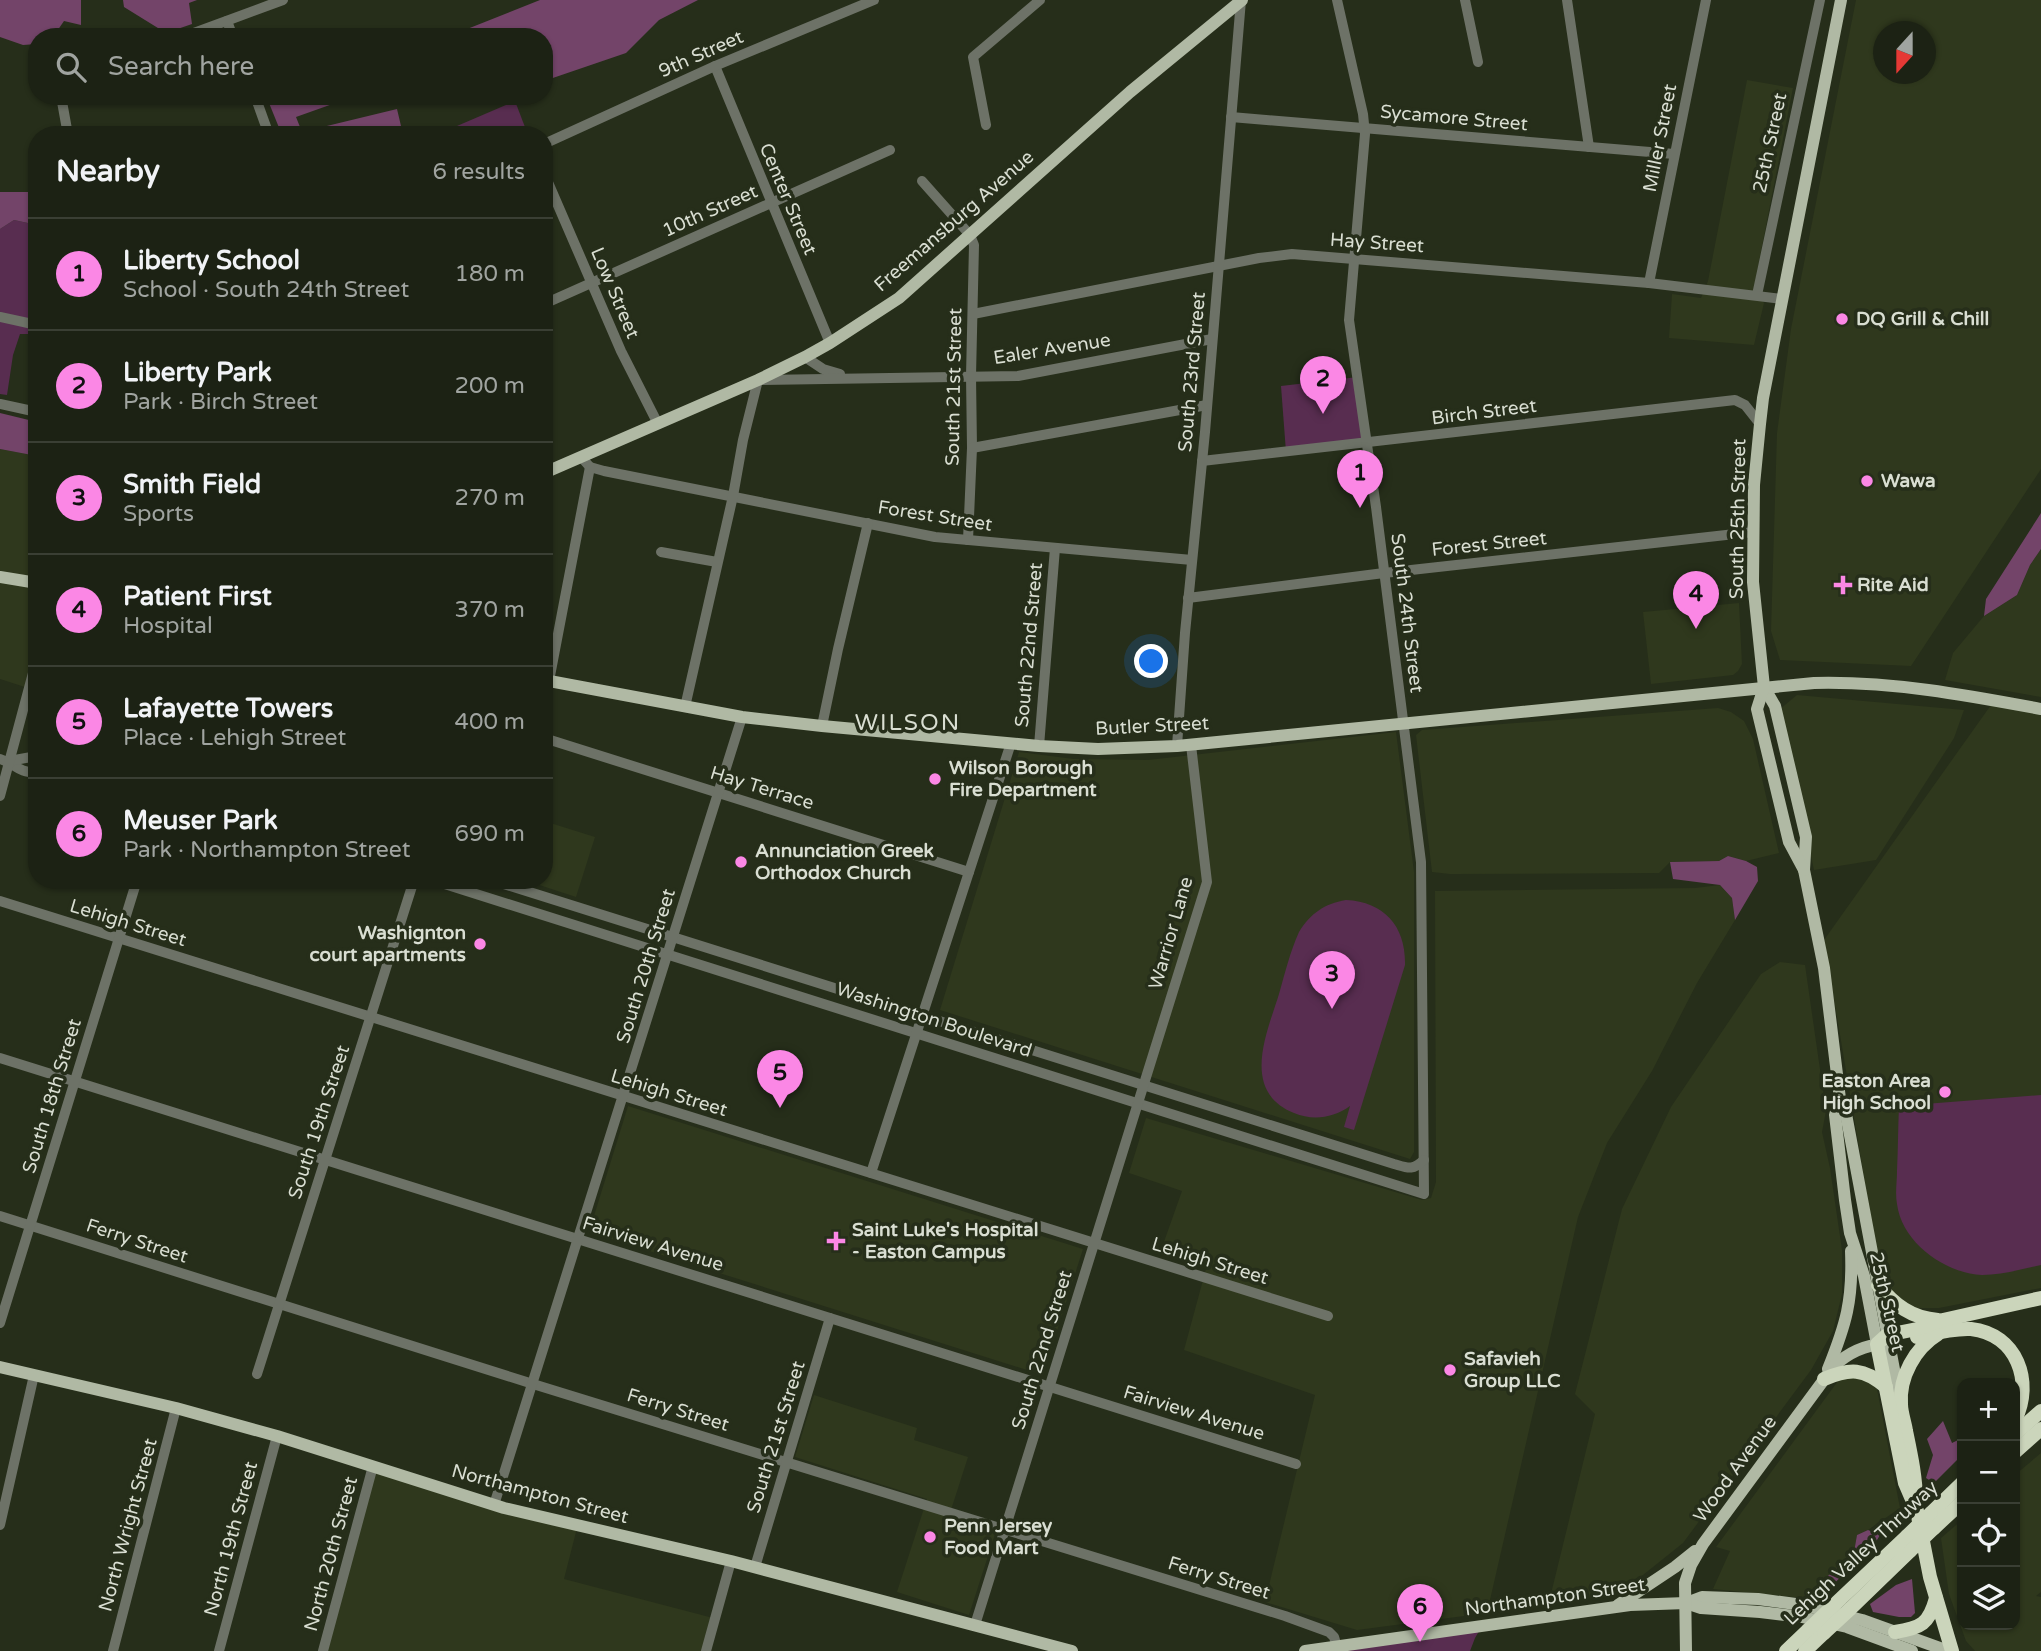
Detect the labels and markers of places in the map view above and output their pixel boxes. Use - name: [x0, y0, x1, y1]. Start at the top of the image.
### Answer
- place label: DQ Grill & Chill: [1856, 308, 1989, 330]
- marker: DQ Grill & Chill: [1834, 311, 1850, 327]
- pin: 2: [1300, 356, 1346, 414]
- pin: 1: [1337, 450, 1383, 508]
- place label: Wawa: [1881, 470, 1936, 492]
- marker: Wawa: [1859, 473, 1875, 489]
- pin: 4: [1673, 571, 1719, 629]
- place label: Rite Aid: [1857, 574, 1929, 596]
- marker: Rite Aid: [1835, 577, 1851, 593]
- place label: Wilson Borough Fire Department: [949, 757, 1097, 802]
- marker: Wilson Borough Fire Department: [927, 771, 943, 787]
- place label: Annunciation Greek Orthodox Church: [755, 840, 935, 884]
- marker: Annunciation Greek Orthodox Church: [733, 854, 749, 870]
- place label: Washignton court apartments: [310, 922, 466, 967]
- marker: Washignton court apartments: [472, 936, 488, 952]
- pin: 3: [1309, 951, 1355, 1009]
- pin: 5: [757, 1050, 803, 1108]
- place label: Easton Area High School: [1822, 1070, 1931, 1115]
- marker: Easton Area High School: [1937, 1084, 1953, 1100]
- place label: Saint Luke's Hospital - Easton Campus: [852, 1219, 1039, 1264]
- marker: Saint Luke's Hospital - Easton Campus: [826, 1231, 846, 1251]
- place label: Safavieh Group LLC: [1464, 1348, 1561, 1393]
- marker: Safavieh Group LLC: [1442, 1362, 1458, 1378]
- place label: Penn Jersey Food Mart: [944, 1515, 1053, 1559]
- marker: Penn Jersey Food Mart: [922, 1529, 938, 1545]
- pin: 6: [1397, 1584, 1443, 1642]

